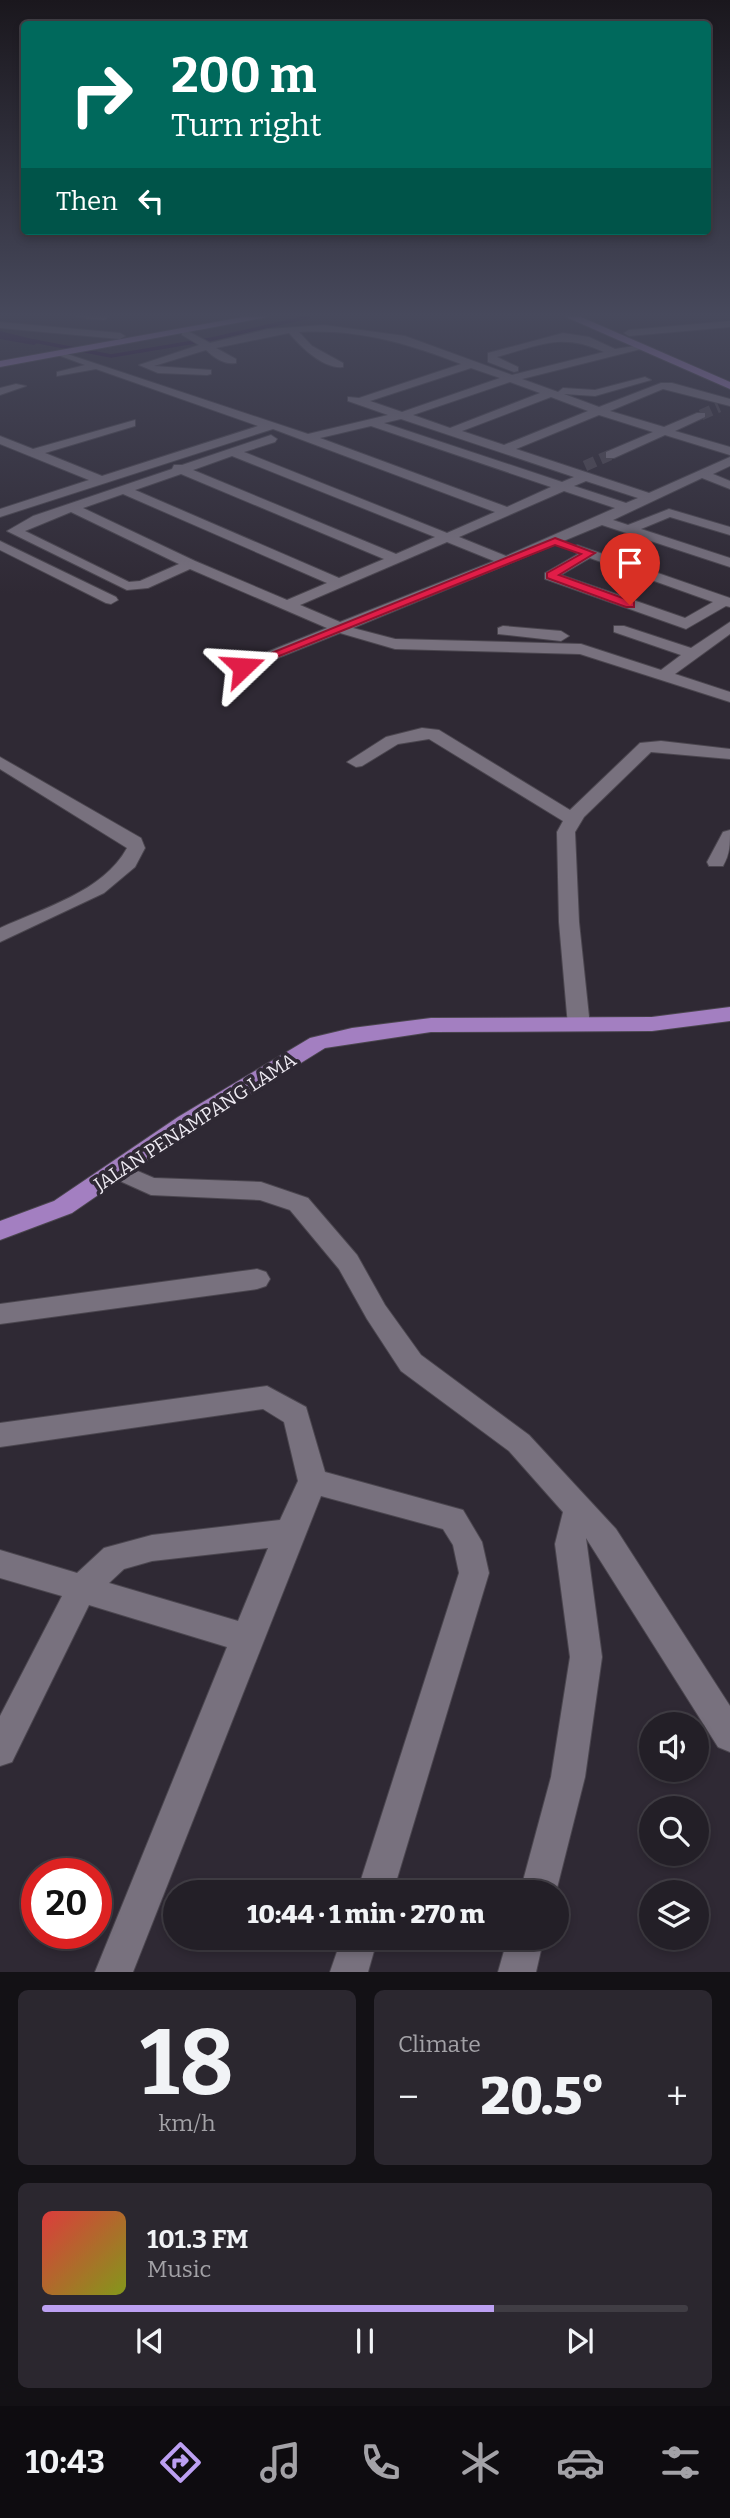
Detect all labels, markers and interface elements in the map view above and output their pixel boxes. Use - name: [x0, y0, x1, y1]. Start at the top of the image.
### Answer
- text: 200 m: [171, 46, 316, 105]
- icon: right: [56, 49, 147, 140]
- text: Turn right: [171, 106, 322, 144]
- icon: left: [132, 182, 170, 220]
- text: Then: [56, 186, 118, 217]
- pin: [600, 533, 660, 605]
- icon: arrive: [611, 544, 649, 582]
- position arrow: [206, 630, 280, 704]
- street label: JALAN PENAMPANG LAMA: [89, 1048, 301, 1196]
- map controls: [639, 1712, 709, 1950]
- button: sound: [639, 1712, 709, 1782]
- button: search: [639, 1796, 709, 1866]
- speed limit sign: 20: [21, 1858, 112, 1949]
- button: layers: [639, 1880, 709, 1950]
- text: 10:44 · 1 min · 270 m: [247, 1899, 485, 1930]
- text: 18: [140, 2009, 234, 2118]
- text: Climate: [398, 2030, 481, 2058]
- text: 20.5°: [480, 2065, 605, 2128]
- text: −: [398, 2074, 419, 2120]
- text: +: [666, 2074, 688, 2120]
- text: km/h: [159, 2109, 215, 2137]
- text: 101.3 FM: [147, 2224, 248, 2255]
- text: Music: [147, 2255, 211, 2283]
- icon: previous: [131, 2322, 169, 2360]
- icon: pause: [346, 2322, 384, 2360]
- icon: next: [561, 2322, 599, 2360]
- icon: directions: [156, 2438, 205, 2487]
- icon: music: [256, 2438, 305, 2487]
- icon: phone: [356, 2438, 405, 2487]
- icon: climate: [456, 2438, 505, 2487]
- icon: car: [556, 2438, 605, 2487]
- icon: filters: [656, 2438, 705, 2487]
- text: 10:43: [25, 2443, 105, 2481]

